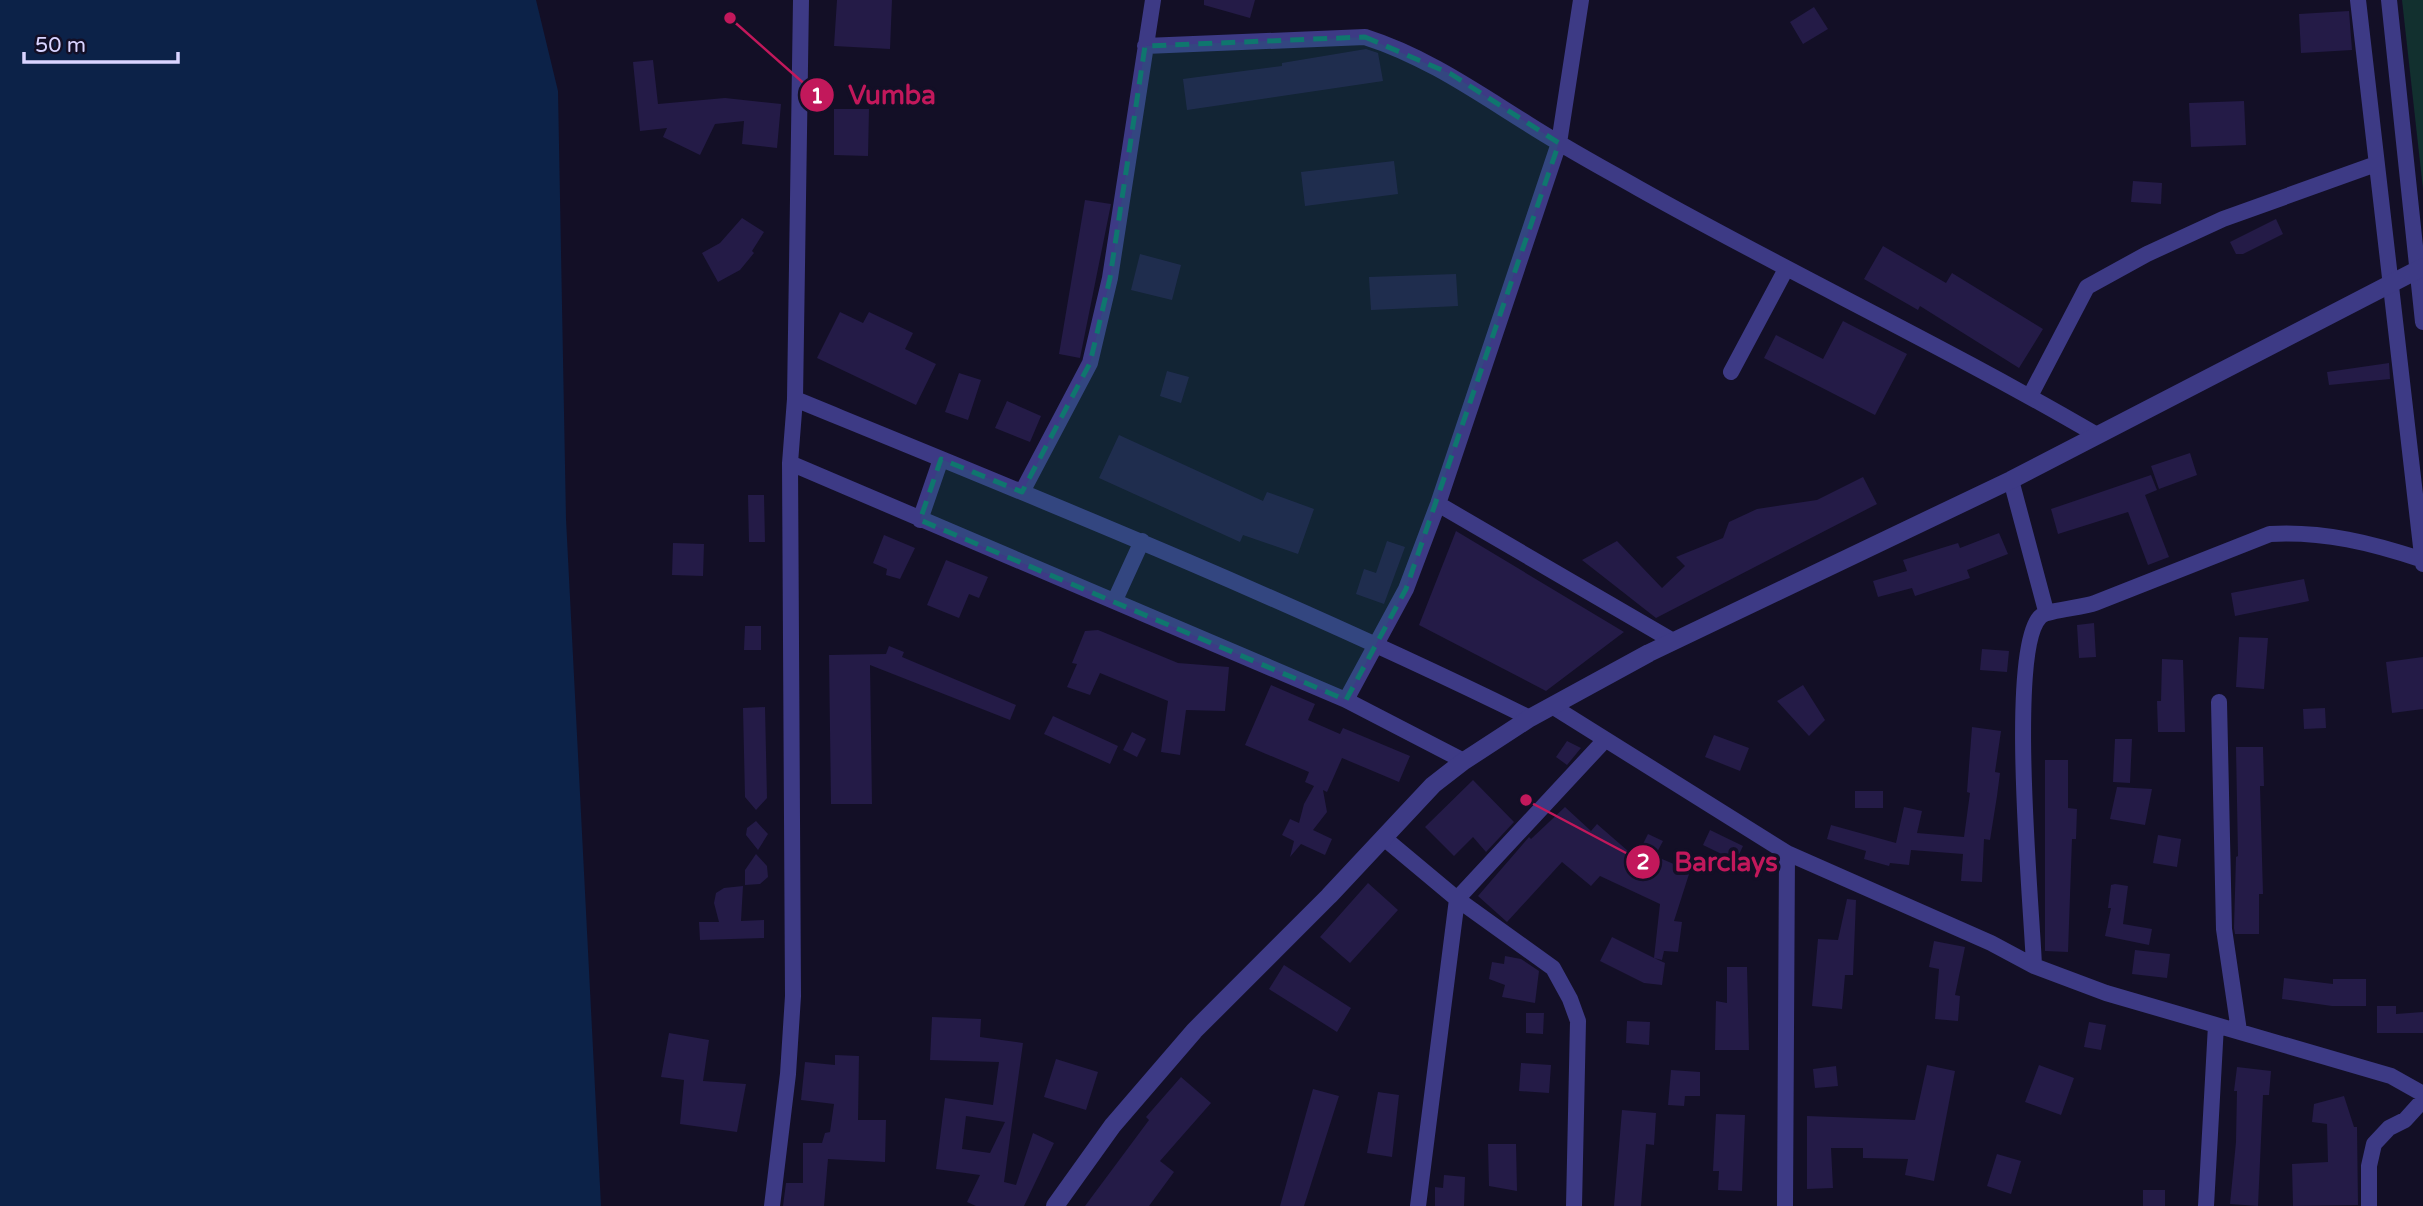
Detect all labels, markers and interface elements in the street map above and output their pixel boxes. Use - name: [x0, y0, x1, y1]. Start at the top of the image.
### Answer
- scale bar: [24, 21, 178, 65]
- text: 50 m: [35, 33, 86, 58]
- callout: Vumba: [799, 72, 950, 119]
- text: Vumba: [848, 80, 936, 111]
- text: 1: [810, 84, 824, 109]
- callout: Barclays: [1625, 839, 1791, 886]
- text: Barclays: [1674, 847, 1778, 878]
- text: 2: [1636, 850, 1650, 875]

